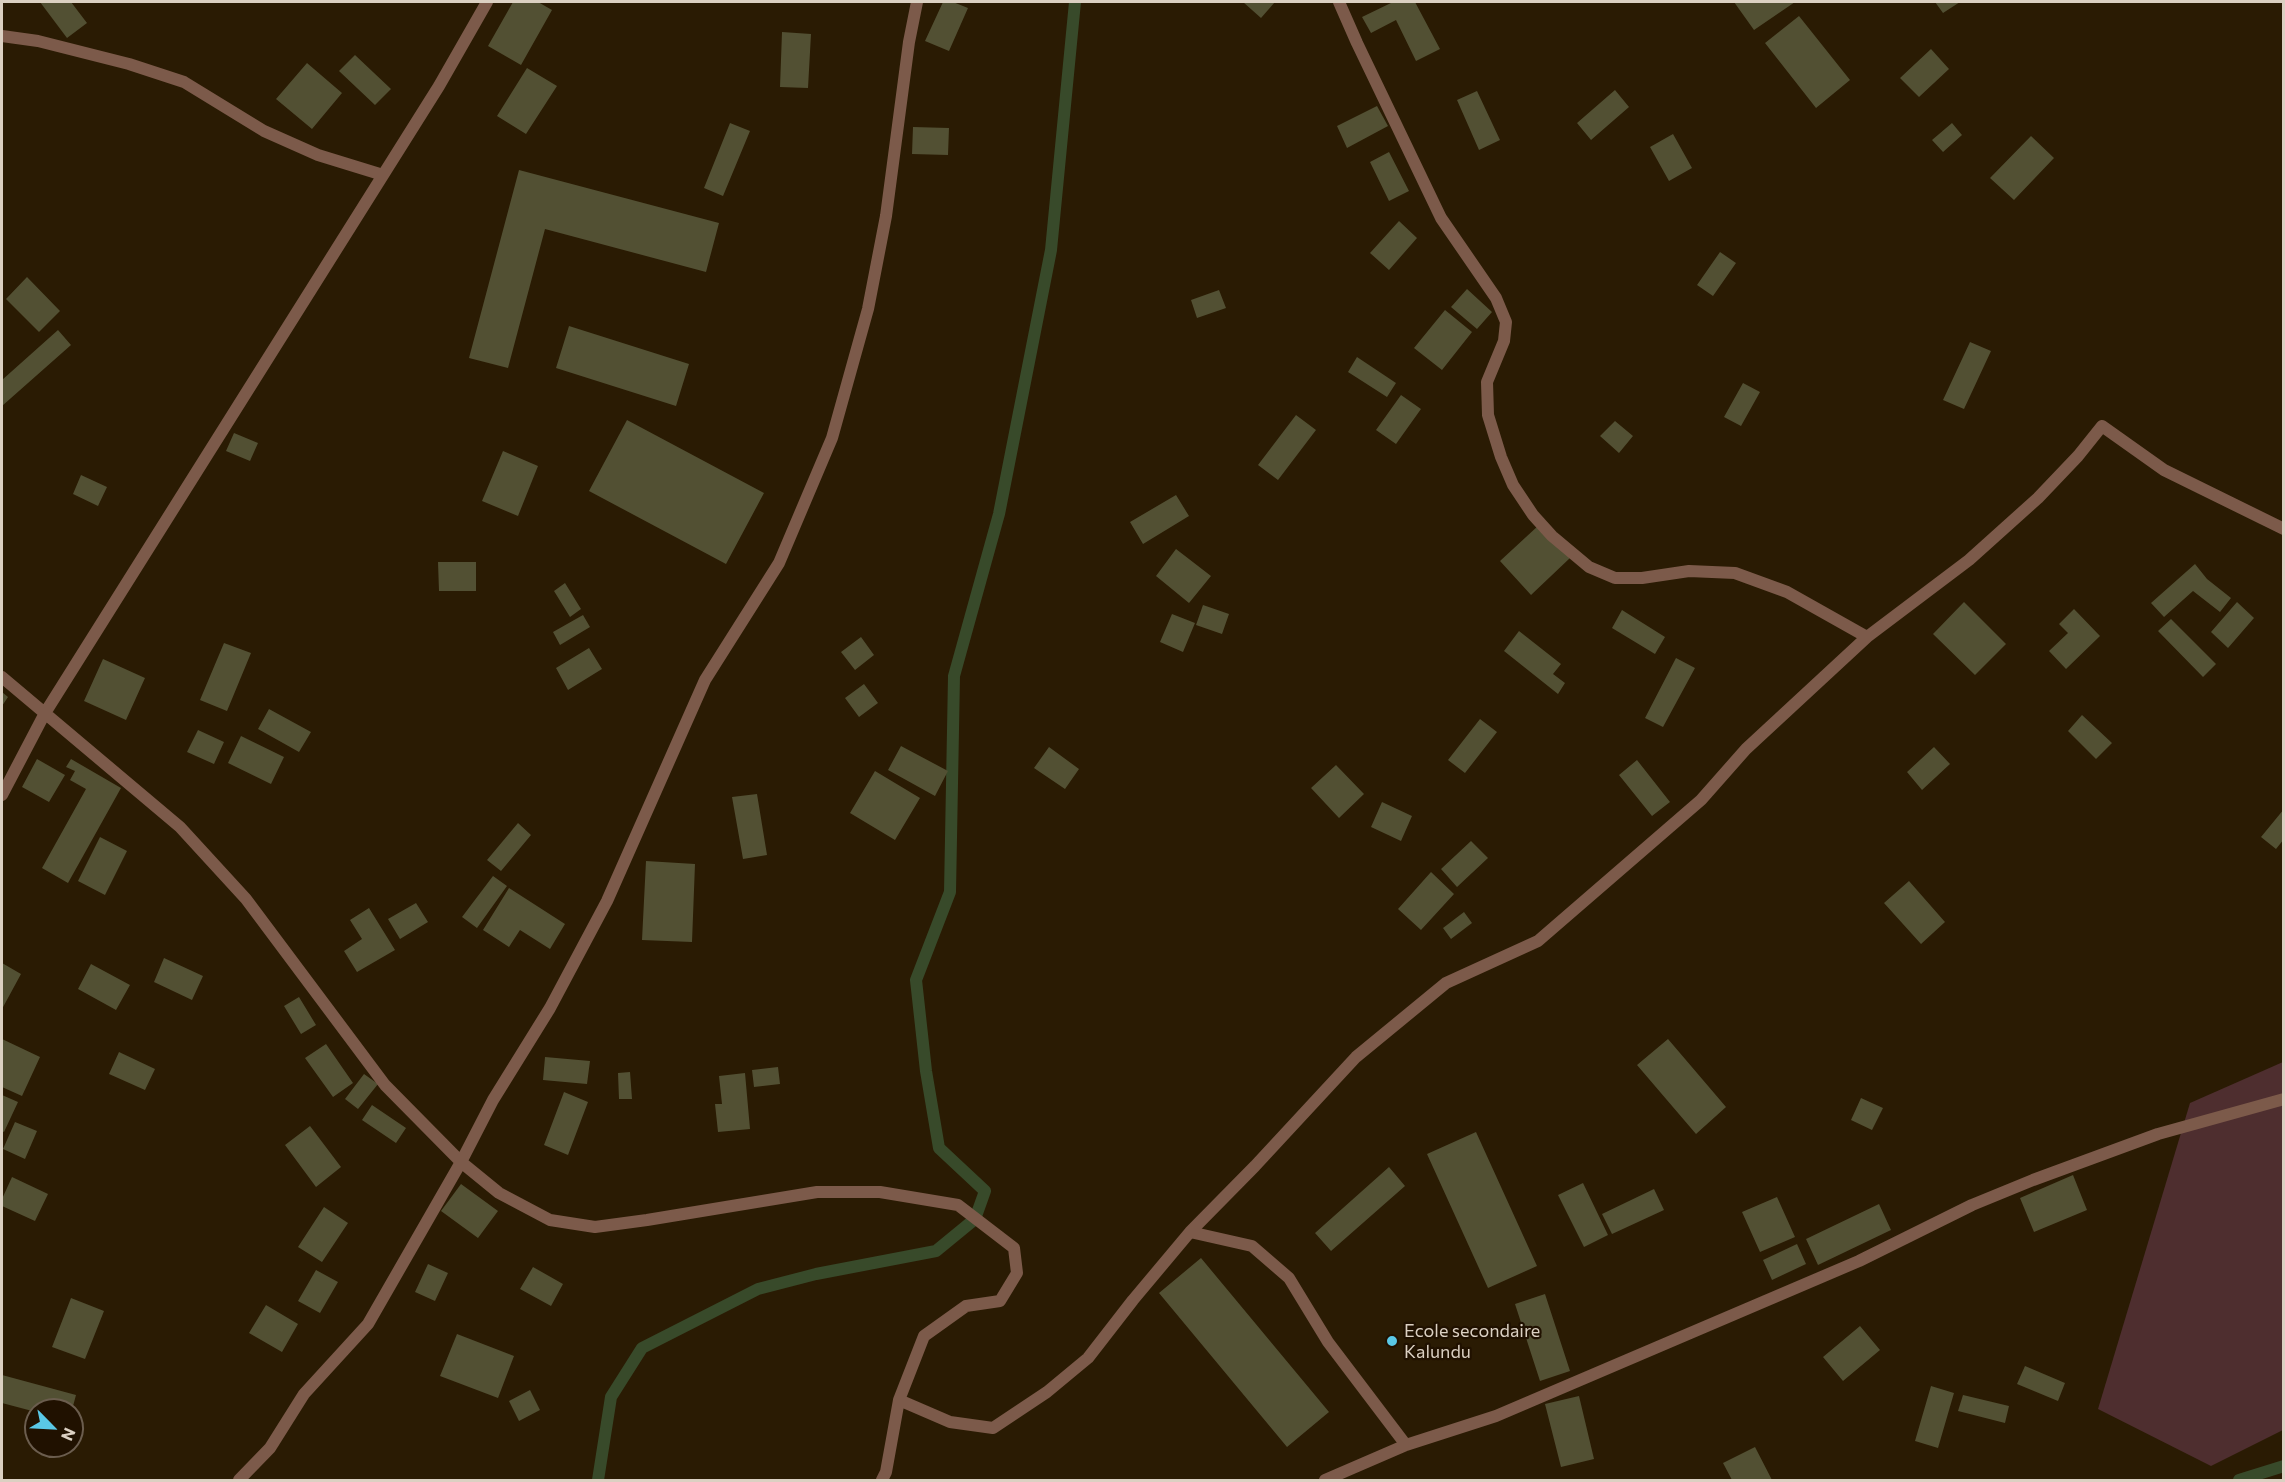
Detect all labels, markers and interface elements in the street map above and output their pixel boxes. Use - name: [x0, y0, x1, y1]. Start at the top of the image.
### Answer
- place label: Ecole secondaire Kalundu: [1404, 1320, 1540, 1362]
- marker: Ecole secondaire Kalundu: [1385, 1334, 1399, 1348]
- north arrow: [24, 1398, 84, 1458]
- text: N: [58, 1425, 80, 1444]

